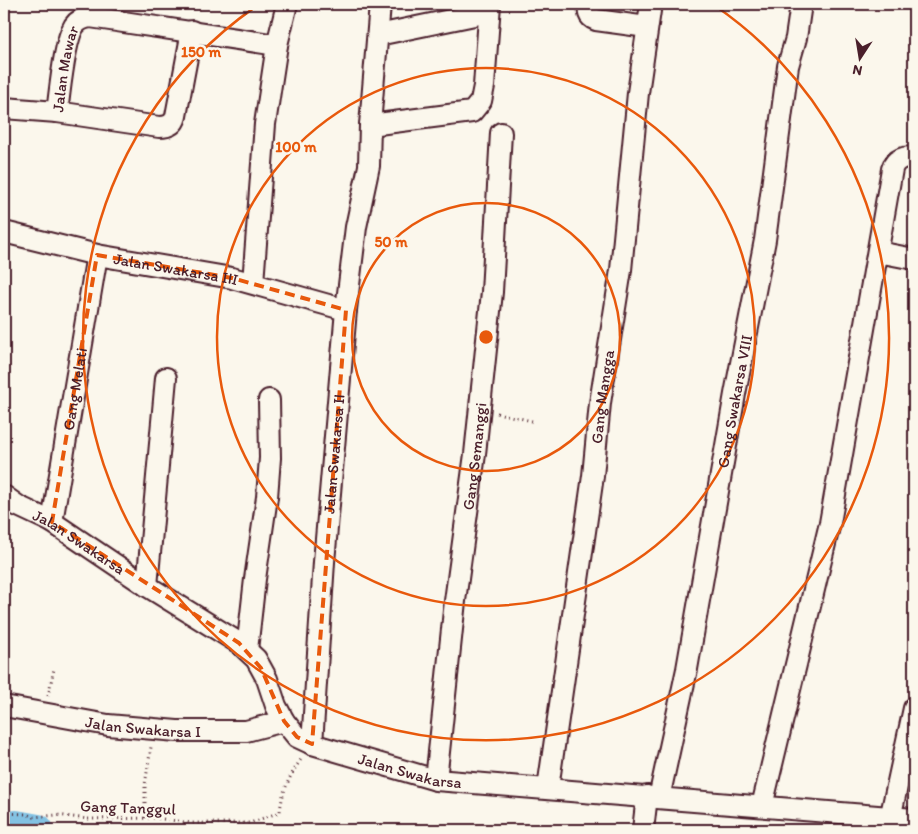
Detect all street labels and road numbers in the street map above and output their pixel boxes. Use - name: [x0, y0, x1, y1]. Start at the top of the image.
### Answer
- street label: Jalan Mawar: [48, 22, 83, 113]
- street label: Jalan Swakarsa III: [112, 249, 241, 289]
- street label: Gang Swakarsa VIII: [713, 333, 756, 469]
- street label: Gang Melati: [59, 346, 91, 432]
- street label: Gang Mangga: [587, 348, 618, 445]
- street label: Jalan Swakarsa II: [319, 393, 349, 514]
- street label: Gang Semanggi: [458, 402, 490, 511]
- street label: Jalan Swakarsa: [30, 505, 129, 579]
- street label: Jalan Swakarsa I: [84, 712, 201, 741]
- street label: Jalan Swakarsa: [356, 749, 462, 792]
- street label: Gang Tanggul: [80, 796, 177, 819]

